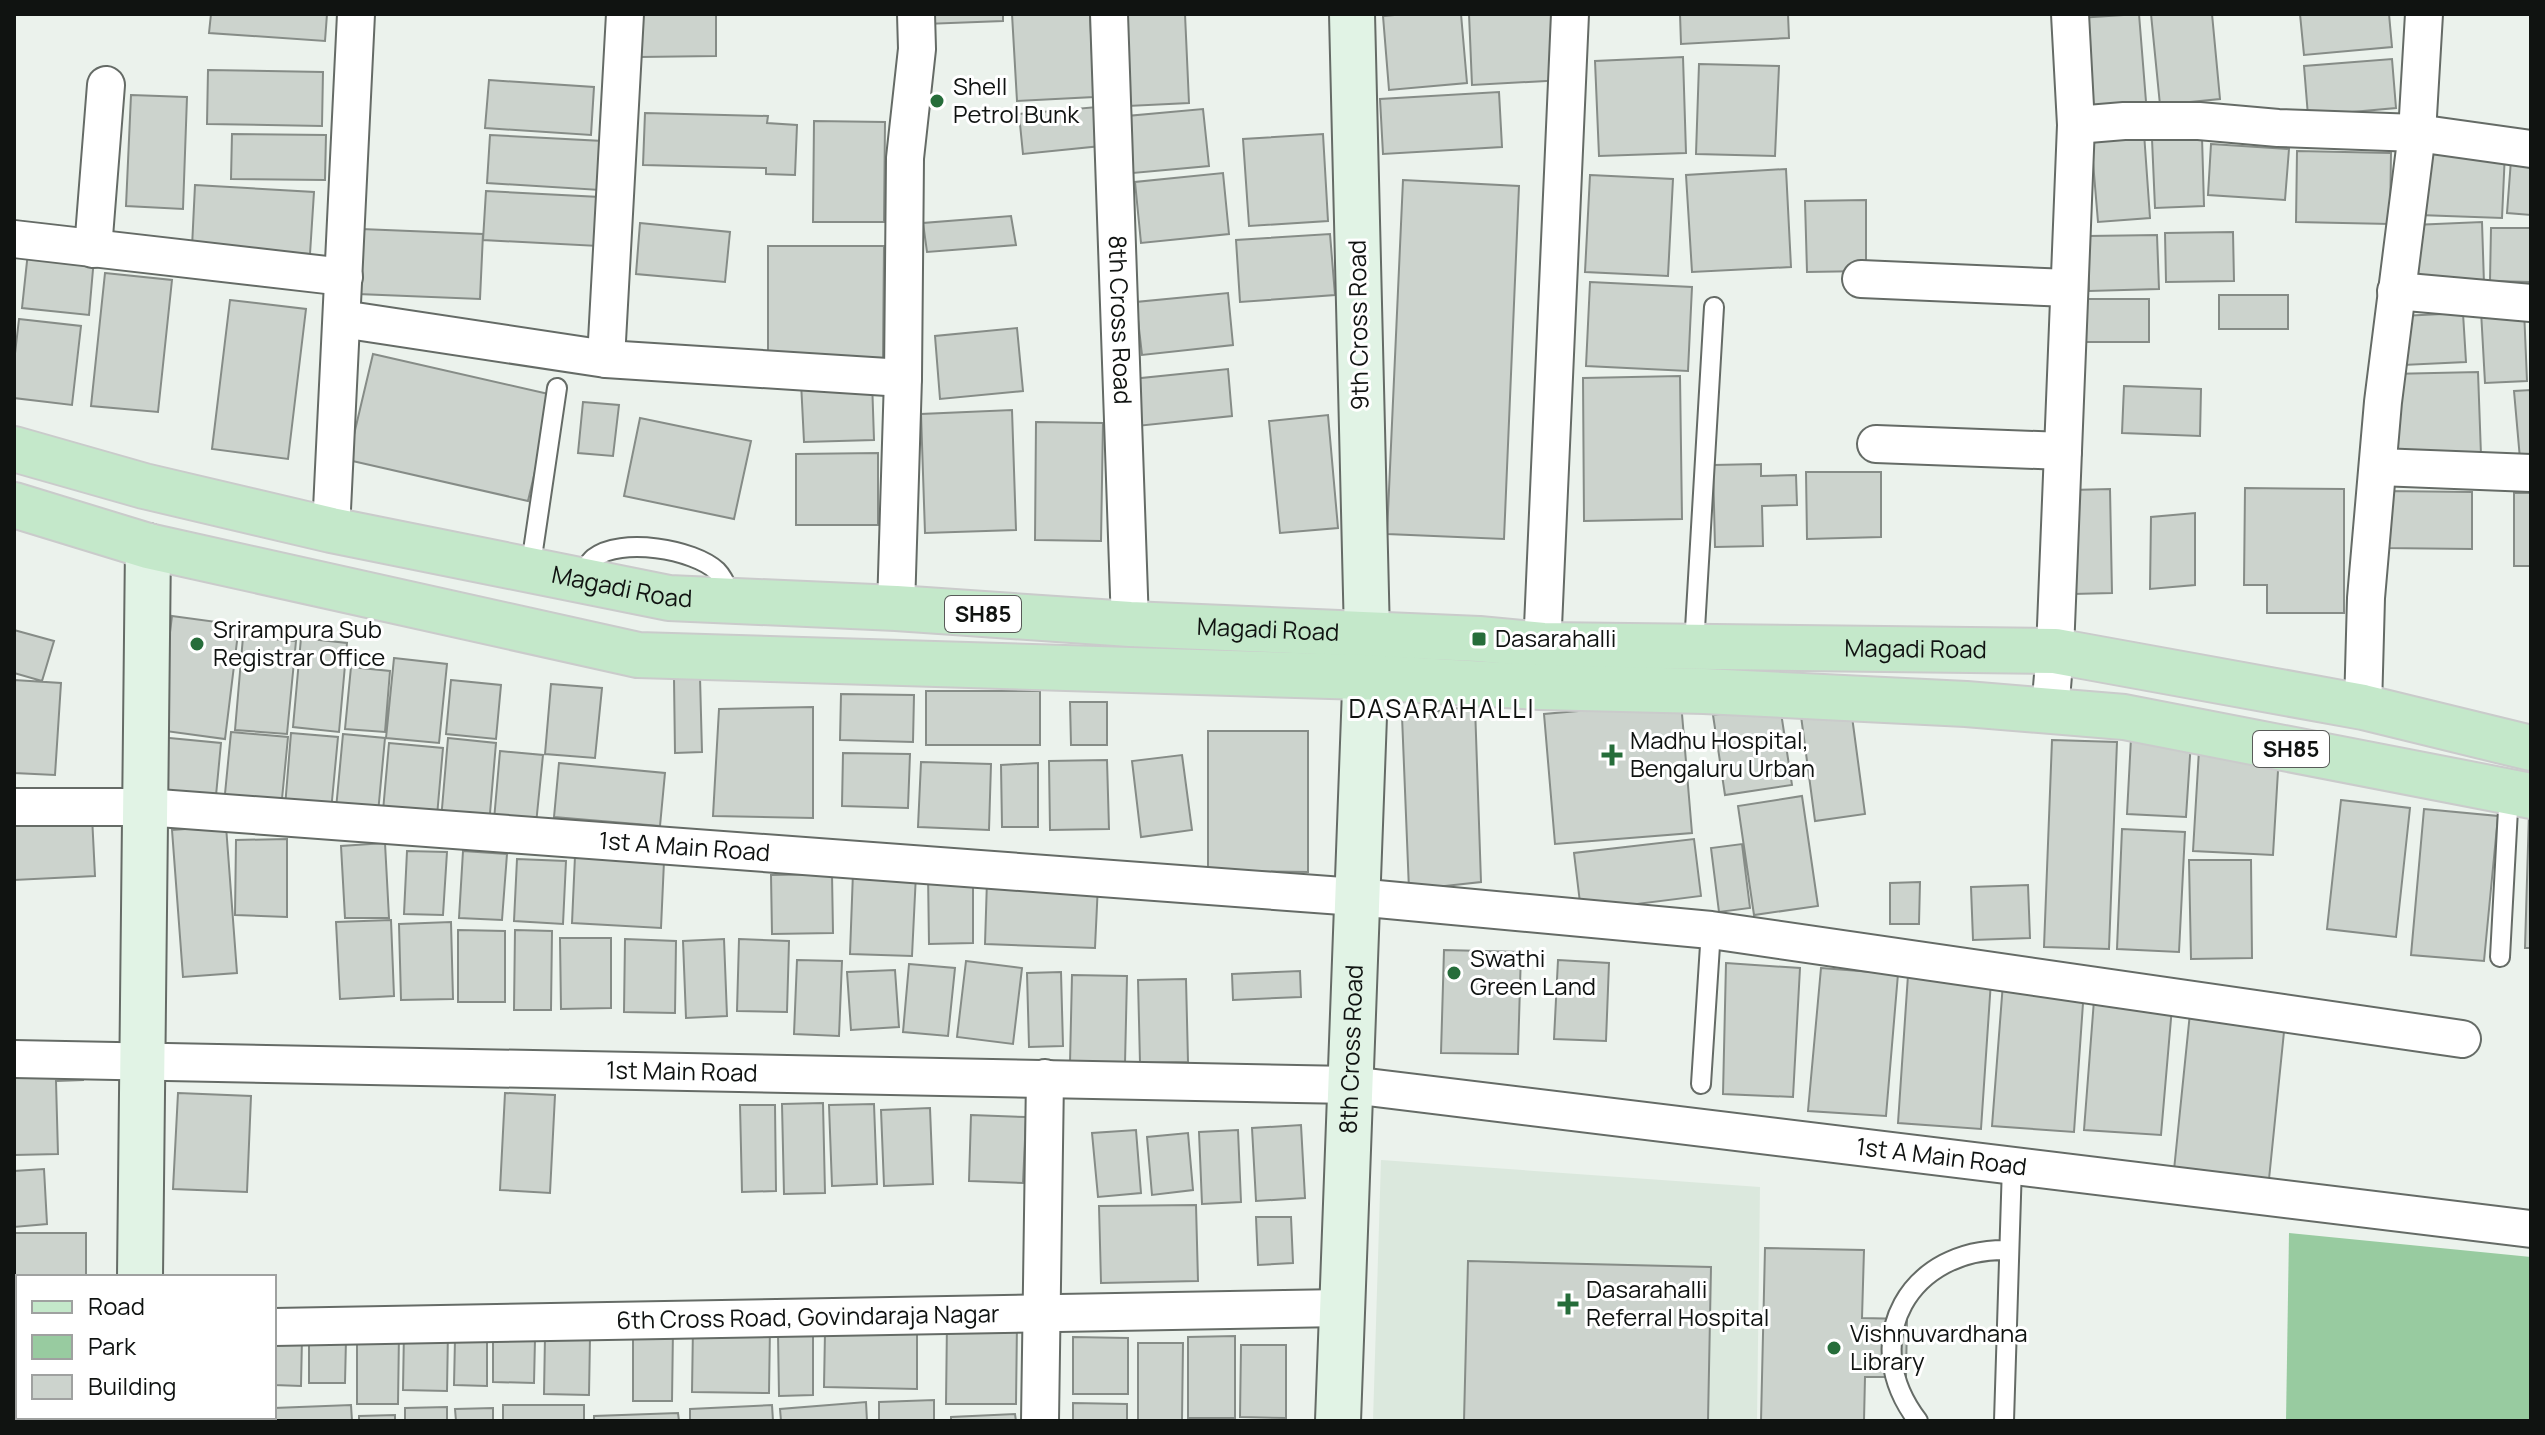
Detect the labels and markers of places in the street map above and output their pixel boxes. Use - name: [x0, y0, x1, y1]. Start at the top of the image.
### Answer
- place label: Shell Petrol Bunk: [953, 69, 1080, 130]
- marker: Shell Petrol Bunk: [928, 92, 946, 110]
- place label: Srirampura Sub Registrar Office: [213, 612, 385, 673]
- place label: Dasarahalli: [1495, 621, 1616, 654]
- marker: Dasarahalli: [1470, 630, 1488, 648]
- marker: Srirampura Sub Registrar Office: [188, 635, 206, 653]
- place label: Madhu Hospital, Bengaluru Urban: [1630, 723, 1815, 784]
- marker: Madhu Hospital, Bengaluru Urban: [1601, 744, 1623, 766]
- place label: Swathi Green Land: [1470, 941, 1596, 1002]
- marker: Swathi Green Land: [1445, 964, 1463, 982]
- place label: Dasarahalli Referral Hospital: [1586, 1272, 1769, 1333]
- marker: Dasarahalli Referral Hospital: [1557, 1293, 1579, 1315]
- place label: Vishnuvardhana Library: [1850, 1316, 2028, 1377]
- marker: Vishnuvardhana Library: [1825, 1339, 1843, 1357]

